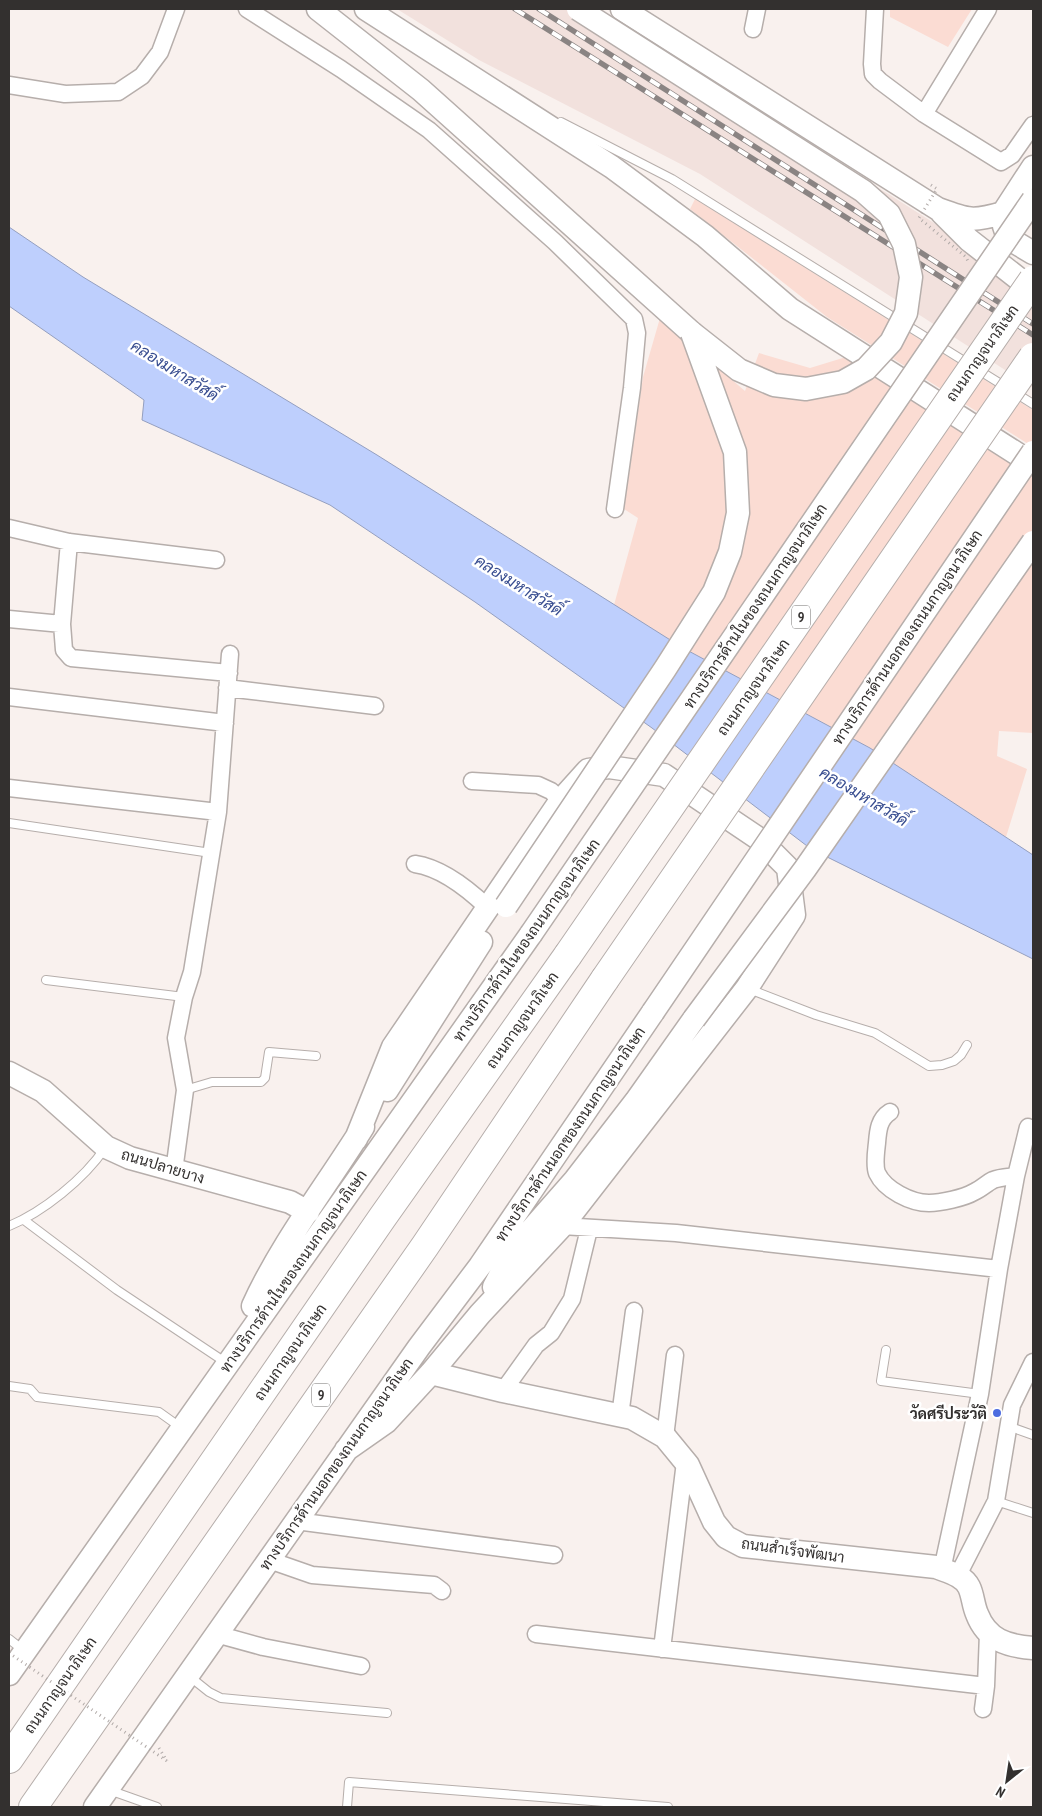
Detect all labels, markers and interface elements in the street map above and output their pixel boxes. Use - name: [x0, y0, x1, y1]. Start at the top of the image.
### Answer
- street label: ถนนกาญจนาภิเษก: [942, 301, 1022, 405]
- water label: คลองมหาสวัสดิ์: [127, 332, 227, 406]
- street label: ทางบริการด้านในของถนนกาญจนาภิเษก: [679, 500, 831, 712]
- street label: ทางบริการด้านนอกของถนนกาญจนาภิเษก: [828, 526, 986, 748]
- water label: คลองมหาสวัสดิ์: [471, 547, 571, 621]
- road number: 9: [792, 606, 810, 628]
- street label: ถนนกาญจนาภิเษก: [713, 635, 793, 739]
- water label: คลองมหาสวัสดิ์: [816, 758, 916, 832]
- street label: ทางบริการด้านในของถนนกาญจนาภิเษก: [449, 835, 603, 1045]
- street label: ถนนกาญจนาภิเษก: [482, 968, 562, 1072]
- street label: ทางบริการด้านนอกของถนนกาญจนาภิเษก: [491, 1023, 649, 1245]
- street label: ถนนปลายบาง: [119, 1144, 207, 1188]
- street label: ทางบริการด้านในของถนนกาญจนาภิเษก: [216, 1166, 370, 1376]
- street label: ถนนกาญจนาภิเษก: [250, 1300, 330, 1404]
- street label: ทางบริการด้านนอกของถนนกาญจนาภิเษก: [255, 1354, 417, 1574]
- road number: 9: [312, 1384, 330, 1406]
- place label: วัดศรีประวัติ: [910, 1404, 987, 1423]
- marker: วัดศรีประวัติ: [991, 1407, 1003, 1419]
- street label: ถนนสำเร็จพัฒนา: [740, 1532, 846, 1567]
- street label: ถนนกาญจนาภิเษก: [20, 1633, 100, 1737]
- north arrow: [982, 1756, 1032, 1806]
- text: N: [993, 1783, 1008, 1802]

